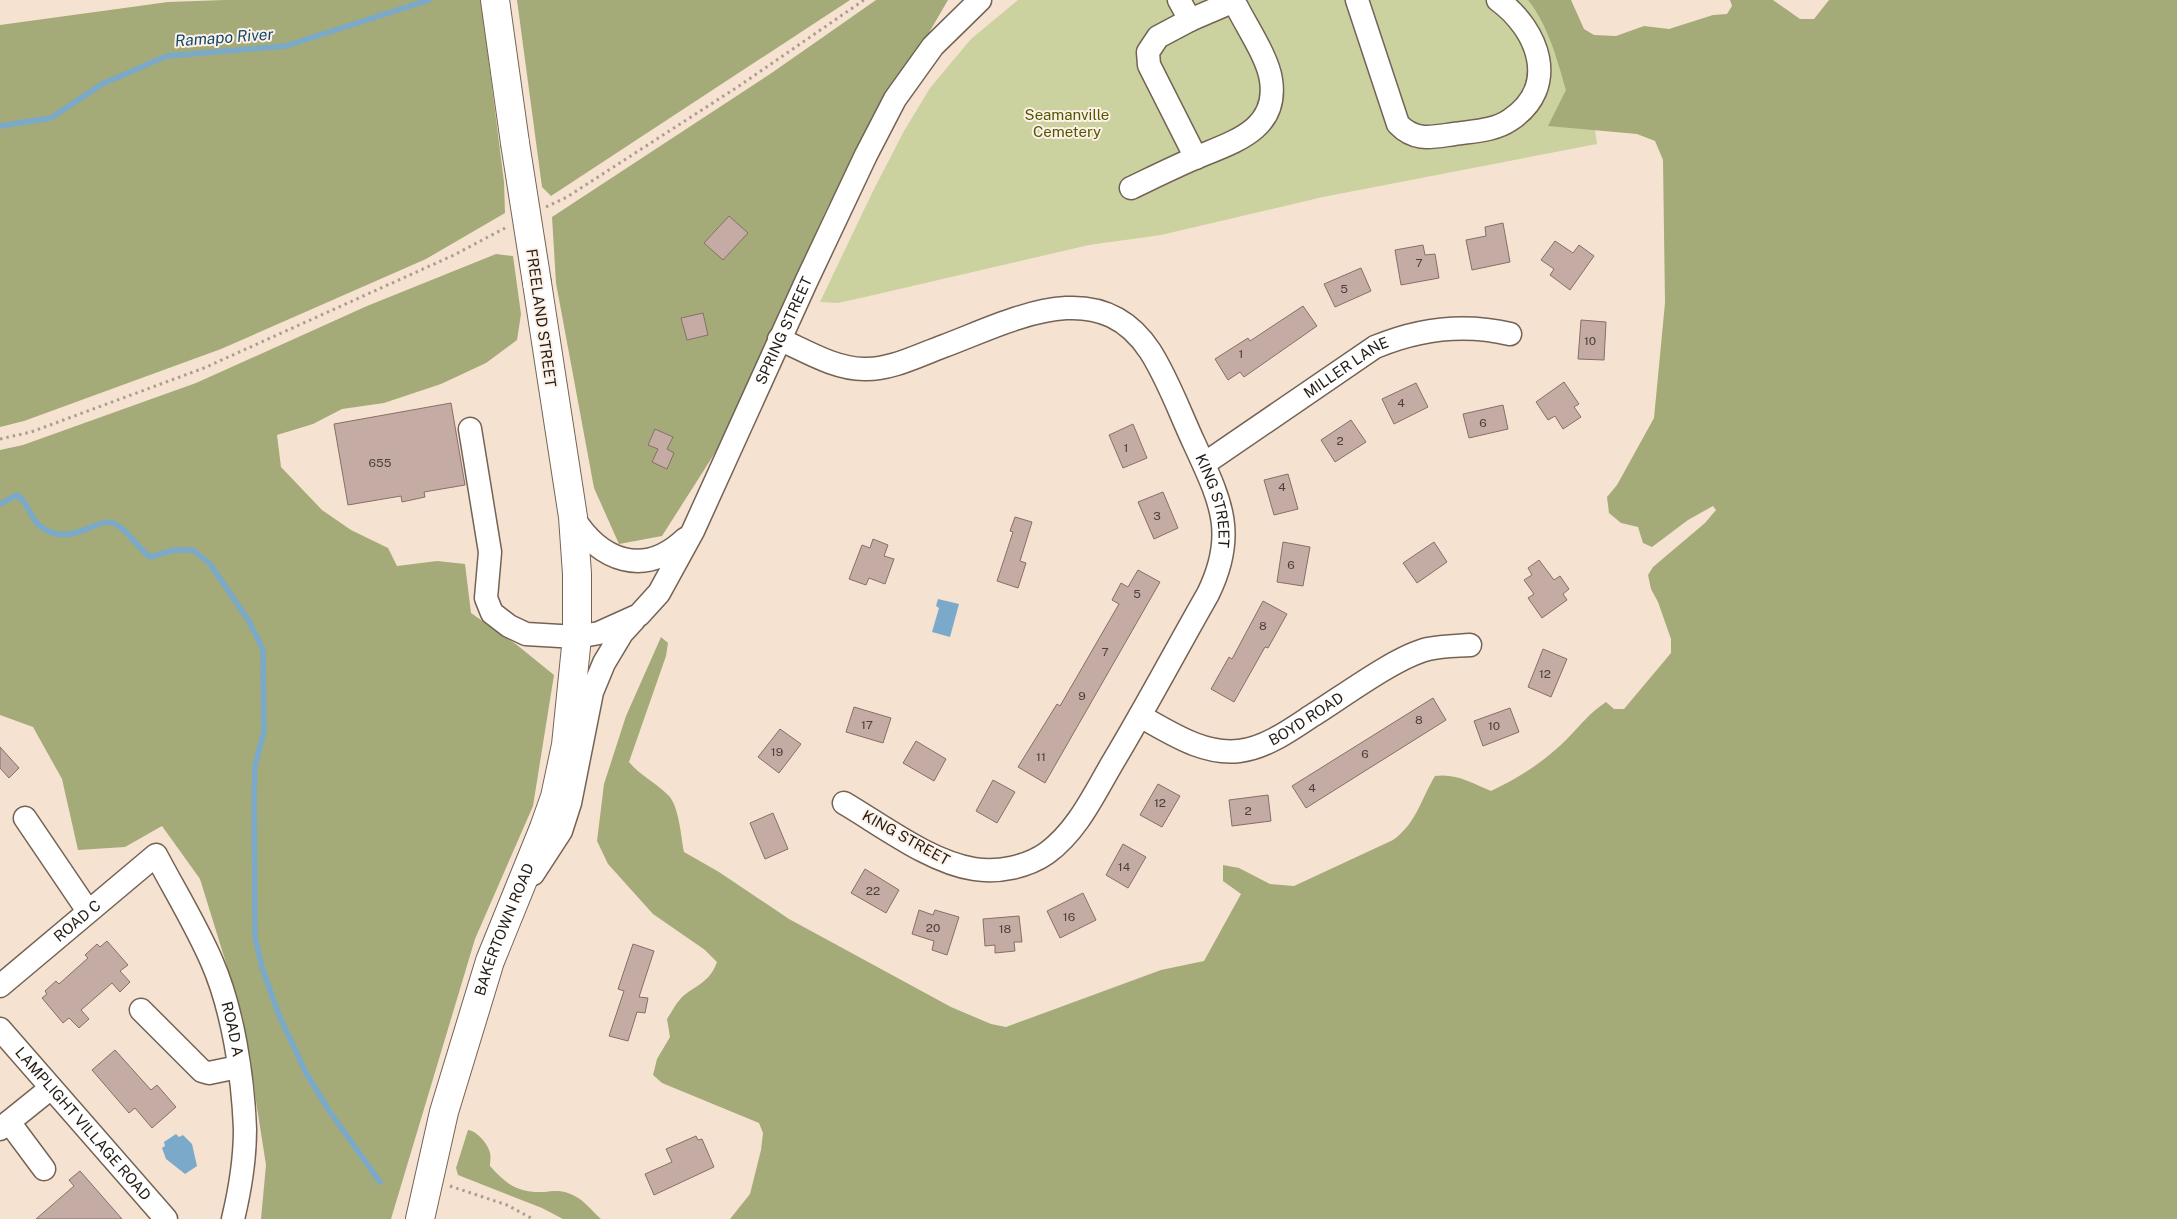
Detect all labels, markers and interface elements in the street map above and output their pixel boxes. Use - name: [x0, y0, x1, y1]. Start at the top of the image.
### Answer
- water label: Ramapo River: [174, 25, 275, 50]
- park label: Seamanville Cemetery: [1025, 106, 1109, 140]
- street label: FREELAND STREET: [523, 248, 560, 388]
- house number: 7: [1415, 256, 1423, 270]
- street label: SPRING STREET: [752, 274, 815, 387]
- house number: 5: [1340, 282, 1348, 296]
- street label: MILLER LANE: [1300, 333, 1391, 401]
- house number: 10: [1584, 334, 1596, 348]
- house number: 1: [1239, 347, 1243, 361]
- house number: 4: [1397, 396, 1405, 410]
- house number: 6: [1479, 416, 1487, 430]
- house number: 2: [1336, 434, 1344, 448]
- house number: 1: [1124, 441, 1128, 455]
- street label: KING STREET: [1192, 451, 1233, 549]
- house number: 655: [369, 456, 392, 470]
- house number: 4: [1278, 480, 1286, 494]
- house number: 3: [1153, 509, 1161, 523]
- house number: 6: [1287, 558, 1295, 572]
- house number: 5: [1133, 587, 1141, 601]
- house number: 8: [1259, 619, 1267, 633]
- house number: 7: [1101, 645, 1109, 659]
- house number: 12: [1539, 667, 1551, 681]
- house number: 9: [1078, 689, 1086, 703]
- street label: BOYD ROAD: [1266, 689, 1347, 749]
- house number: 8: [1415, 713, 1423, 727]
- house number: 17: [861, 718, 873, 732]
- house number: 10: [1488, 719, 1500, 733]
- house number: 19: [771, 745, 783, 759]
- house number: 6: [1361, 747, 1369, 761]
- house number: 11: [1036, 750, 1046, 764]
- house number: 4: [1308, 781, 1316, 795]
- house number: 12: [1154, 796, 1166, 810]
- house number: 2: [1244, 804, 1252, 818]
- street label: KING STREET: [860, 807, 953, 869]
- street label: BAKERTOWN ROAD: [471, 860, 537, 998]
- house number: 14: [1118, 860, 1131, 874]
- house number: 22: [866, 884, 880, 898]
- street label: ROAD C: [50, 896, 104, 945]
- house number: 16: [1063, 910, 1075, 924]
- house number: 20: [926, 921, 940, 935]
- house number: 18: [999, 922, 1012, 936]
- street label: ROAD A: [218, 1000, 247, 1058]
- street label: LAMPLIGHT VILLAGE ROAD: [12, 1044, 155, 1204]

